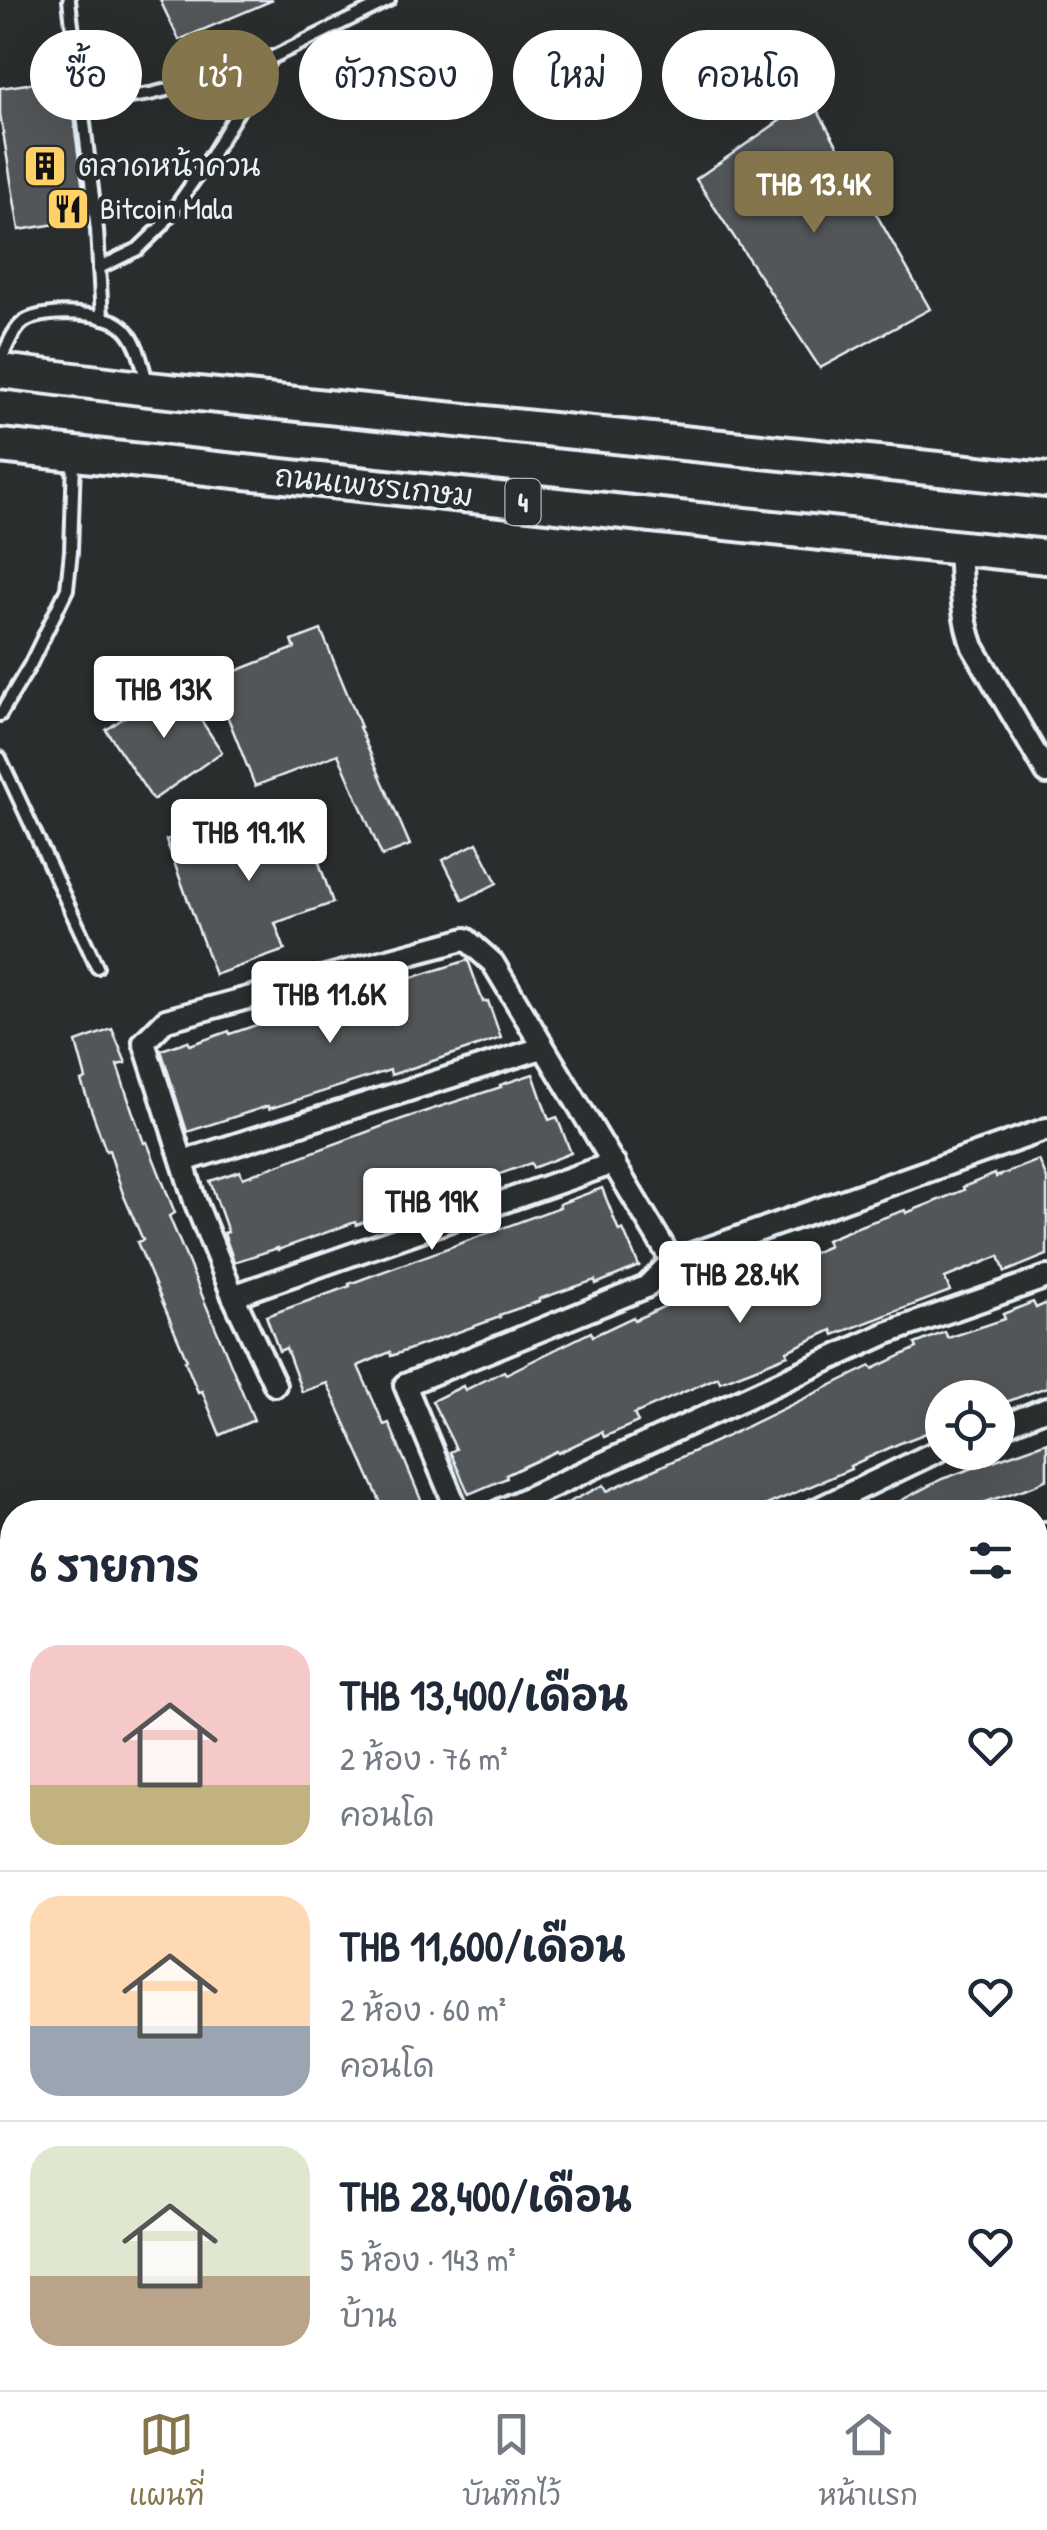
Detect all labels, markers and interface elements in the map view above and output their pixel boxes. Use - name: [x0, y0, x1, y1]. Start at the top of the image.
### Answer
- chip: ซื้อ: [30, 30, 142, 120]
- chip: เช่า: [162, 30, 279, 120]
- chip: ตัวกรอง: [299, 30, 493, 120]
- chip: ใหม่: [513, 30, 642, 120]
- chip: คอนโด: [662, 30, 835, 120]
- building icon: ตลาดหน้าควน: [22, 143, 68, 189]
- place label: ตลาดหน้าควน: [78, 145, 260, 185]
- pin: THB 13.4K: [700, 151, 928, 236]
- text: THB 13.4K: [756, 162, 872, 205]
- restaurant icon: Bitcoin Mala: [45, 186, 91, 232]
- place label: Bitcoin Mala: [100, 188, 233, 228]
- street label: ถนนเพชรเกษม: [273, 455, 475, 515]
- road number: 4: [506, 479, 540, 525]
- pin: THB 13K: [72, 656, 256, 741]
- text: THB 13K: [116, 667, 212, 710]
- pin: THB 19.1K: [135, 799, 363, 884]
- text: THB 19.1K: [193, 810, 305, 853]
- pin: THB 11.6K: [216, 961, 444, 1046]
- text: THB 11.6K: [273, 972, 387, 1015]
- pin: THB 19K: [340, 1168, 524, 1253]
- text: THB 19K: [385, 1179, 479, 1222]
- pin: THB 28.4K: [626, 1241, 854, 1326]
- text: THB 28.4K: [681, 1252, 799, 1295]
- map controls: [925, 1380, 1015, 1470]
- button: locate: [925, 1380, 1015, 1470]
- icon: filters: [963, 1533, 1018, 1588]
- text: 6 รายการ: [30, 1537, 200, 1594]
- text: THB 13,400/เดือน: [340, 1666, 628, 1723]
- icon: home: [110, 1685, 230, 1805]
- icon: heart: [963, 1718, 1018, 1773]
- text: 2 ห้อง · 76 m²: [340, 1737, 508, 1780]
- text: คอนโด: [340, 1793, 434, 1836]
- text: THB 11,600/เดือน: [340, 1917, 626, 1974]
- icon: home: [110, 1936, 230, 2056]
- icon: heart: [963, 1969, 1018, 2024]
- text: 2 ห้อง · 60 m²: [340, 1988, 506, 2031]
- text: คอนโด: [340, 2044, 434, 2087]
- text: THB 28,400/เดือน: [340, 2167, 632, 2224]
- icon: home: [110, 2186, 230, 2306]
- icon: heart: [963, 2219, 1018, 2274]
- text: 5 ห้อง · 143 m²: [340, 2238, 516, 2281]
- text: บ้าน: [340, 2294, 397, 2337]
- tab: แผนที่: [129, 2407, 204, 2516]
- tab: บันทึกไว้: [462, 2407, 561, 2516]
- tab: หน้าแรก: [818, 2407, 918, 2516]

